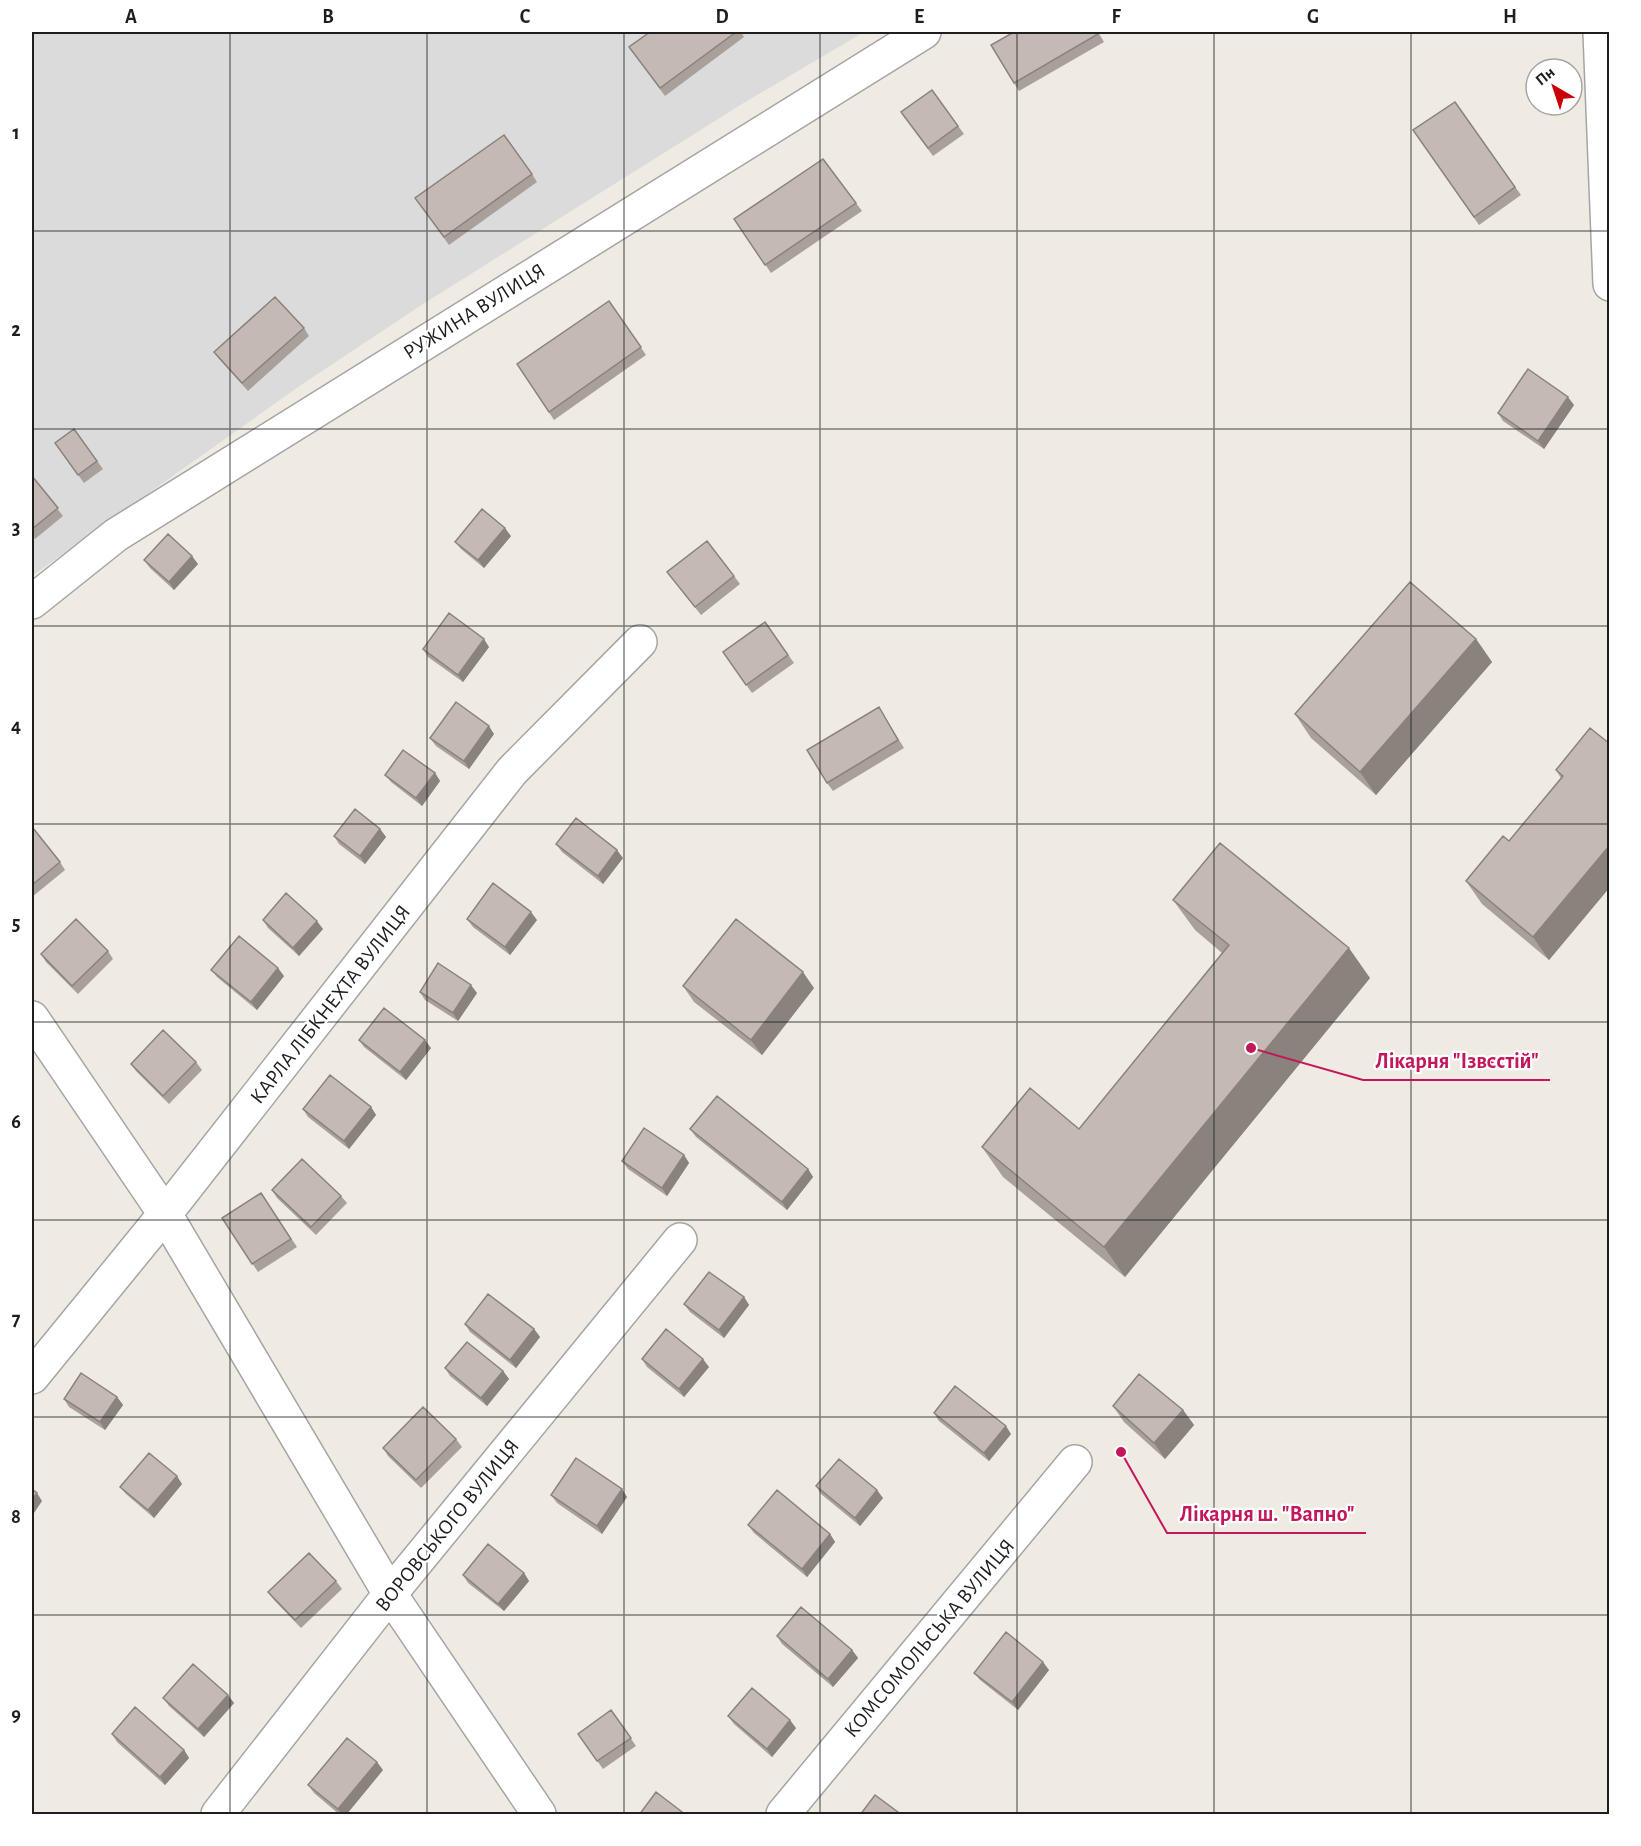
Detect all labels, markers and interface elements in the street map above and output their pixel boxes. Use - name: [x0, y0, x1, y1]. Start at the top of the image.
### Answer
- text: A: [125, 7, 137, 27]
- text: B: [322, 7, 334, 27]
- text: C: [520, 7, 531, 27]
- text: D: [715, 7, 729, 27]
- text: E: [914, 7, 924, 27]
- text: F: [1111, 7, 1121, 27]
- text: G: [1307, 7, 1319, 27]
- text: H: [1503, 7, 1517, 27]
- north arrow: [1524, 57, 1584, 117]
- text: Пн: [1533, 64, 1558, 88]
- text: 1: [12, 123, 20, 143]
- street label: РУЖИНА ВУЛИЦЯ: [400, 259, 549, 363]
- text: 2: [11, 320, 21, 340]
- text: 3: [12, 518, 20, 538]
- text: 4: [11, 716, 21, 736]
- street label: КАРЛА ЛІБКНЕХТА ВУЛИЦЯ: [246, 901, 414, 1108]
- text: 5: [12, 914, 20, 934]
- callout: Лікарня "Ізвєстій": [1363, 1040, 1550, 1080]
- text: Лікарня "Ізвєстій": [1375, 1050, 1539, 1072]
- text: 6: [11, 1112, 21, 1132]
- text: 7: [12, 1309, 21, 1329]
- street label: ВОРОВСЬКОГО ВУЛИЦЯ: [372, 1435, 523, 1616]
- callout: Лікарня ш. "Вапно": [1167, 1493, 1366, 1533]
- text: Лікарня ш. "Вапно": [1179, 1503, 1355, 1525]
- text: 8: [11, 1507, 21, 1527]
- street label: КОМСОМОЛЬСЬКА ВУЛИЦЯ: [840, 1535, 1018, 1742]
- text: 9: [11, 1705, 21, 1725]

